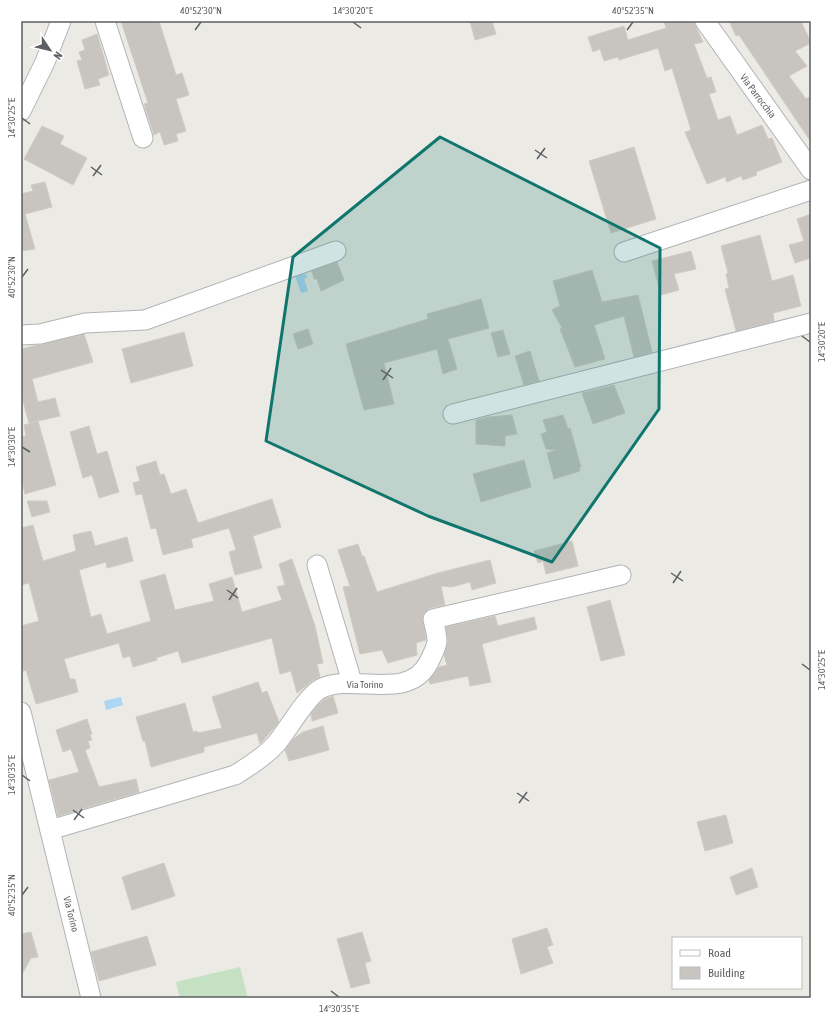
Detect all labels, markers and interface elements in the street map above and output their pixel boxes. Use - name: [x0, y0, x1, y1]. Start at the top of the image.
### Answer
- text: 40°52'30"N: [180, 5, 222, 16]
- text: 14°30'20"E: [333, 5, 374, 16]
- text: 40°52'35"N: [612, 5, 654, 16]
- north arrow: [30, 30, 70, 70]
- text: N: [51, 50, 65, 62]
- street label: Via Parrocchia: [738, 72, 778, 120]
- text: 14°30'25"E: [6, 97, 17, 138]
- text: 40°52'30"N: [6, 256, 17, 298]
- text: 14°30'20"E: [816, 321, 827, 362]
- text: 14°30'30"E: [6, 426, 17, 467]
- text: 14°30'25"E: [816, 649, 827, 690]
- street label: Via Torino: [347, 679, 384, 690]
- text: 14°30'35"E: [6, 754, 17, 795]
- text: 40°52'35"N: [6, 874, 17, 916]
- street label: Via Torino: [61, 895, 81, 933]
- legend: [672, 937, 802, 989]
- text: Road: [708, 946, 731, 960]
- text: Building: [708, 966, 746, 980]
- text: 14°30'35"E: [319, 1003, 360, 1014]

